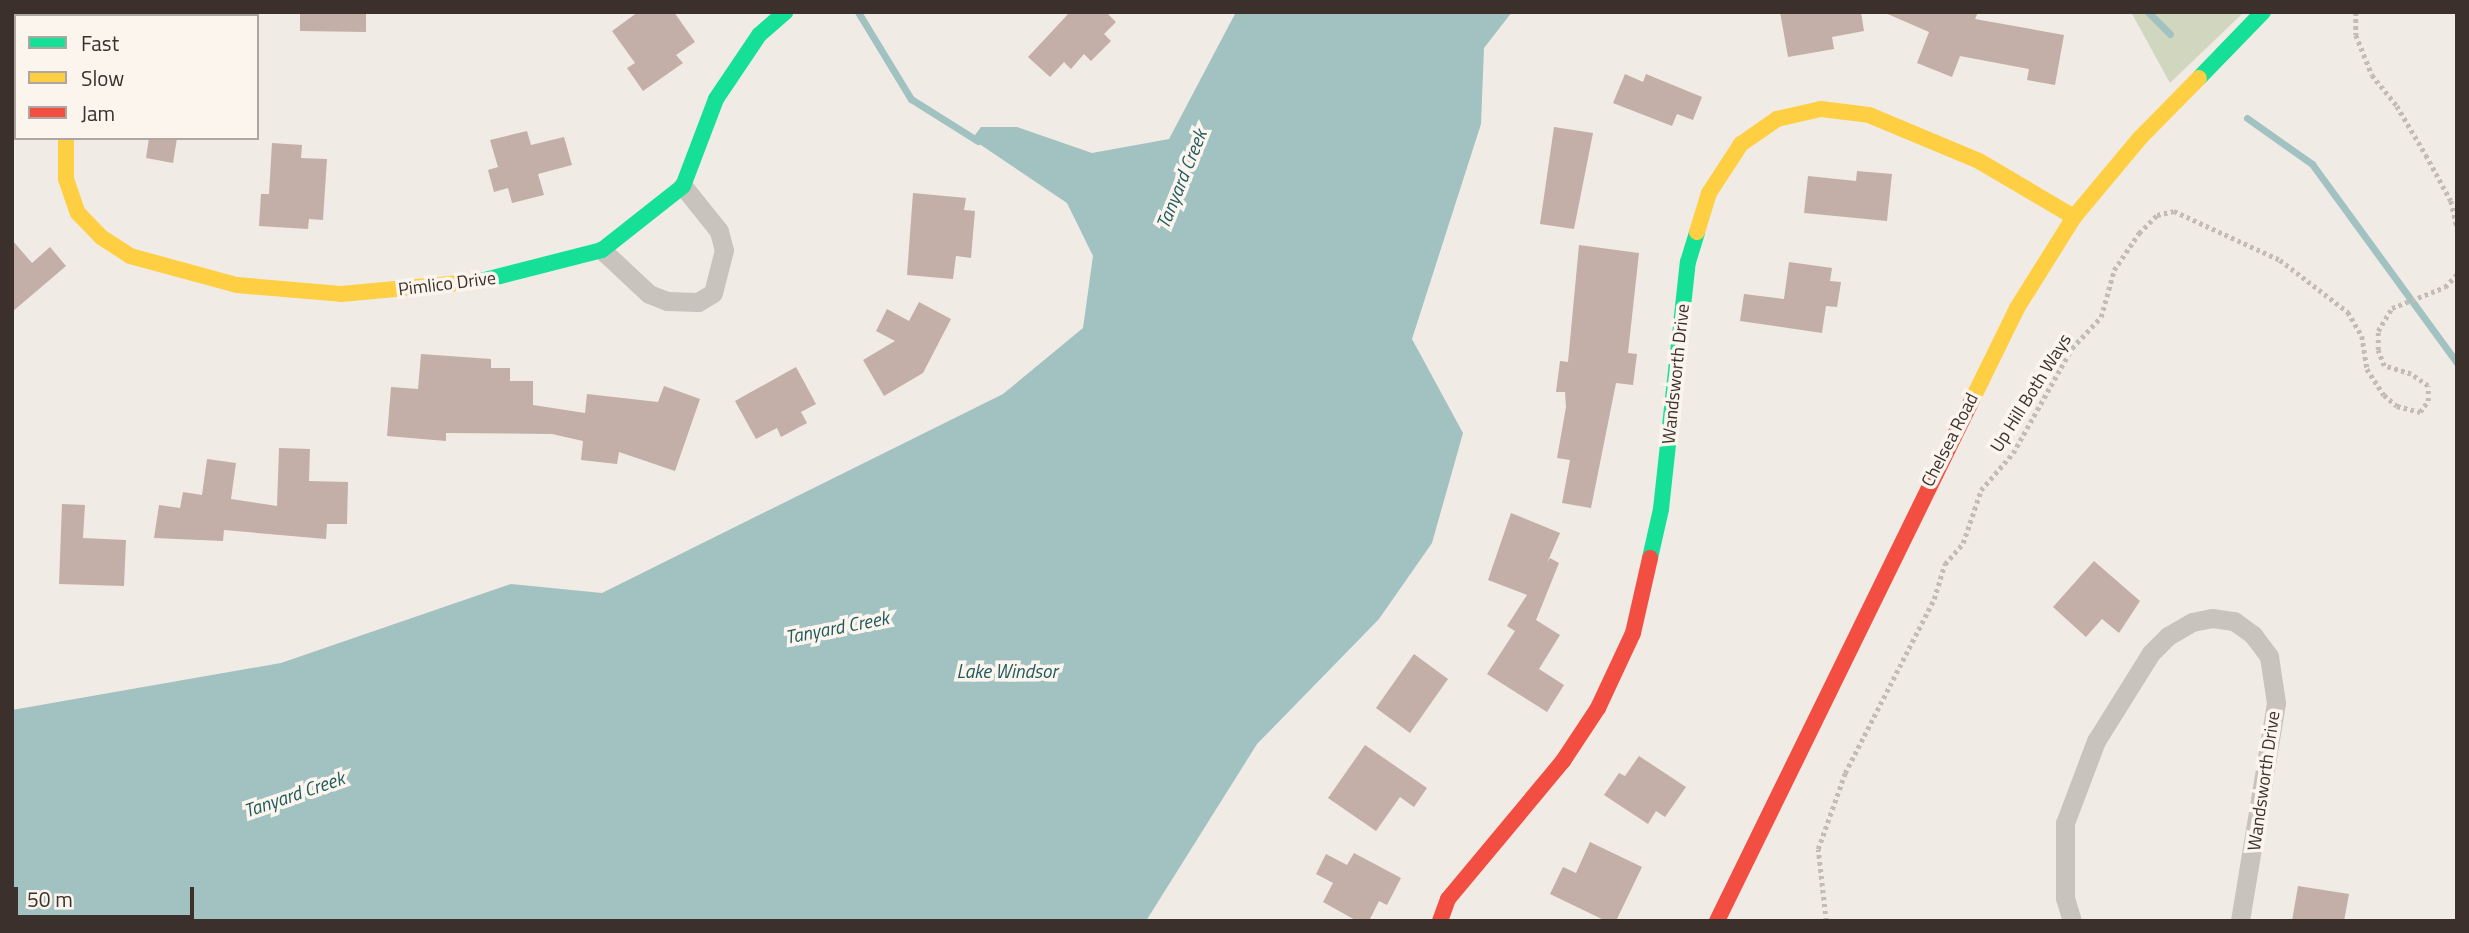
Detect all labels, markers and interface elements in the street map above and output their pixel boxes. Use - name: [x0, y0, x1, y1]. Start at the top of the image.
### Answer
- legend: [14, 14, 259, 140]
- text: Fast: [81, 27, 119, 59]
- text: Slow: [81, 62, 124, 94]
- text: Jam: [81, 97, 115, 129]
- water label: Tanyard Creek: [1151, 126, 1211, 232]
- street label: Pimlico Drive: [397, 267, 497, 301]
- street label: Wandsworth Drive: [1658, 303, 1694, 445]
- street label: Up Hill Both Ways: [1986, 330, 2076, 456]
- street label: Chelsea Road: [1917, 390, 1983, 490]
- water label: Tanyard Creek: [783, 606, 891, 648]
- water label: Lake Windsor: [957, 660, 1057, 682]
- street label: Wandsworth Drive: [2244, 710, 2284, 852]
- water label: Tanyard Creek: [241, 766, 347, 822]
- scale bar: [18, 874, 198, 918]
- text: 50 m: [27, 883, 73, 915]

